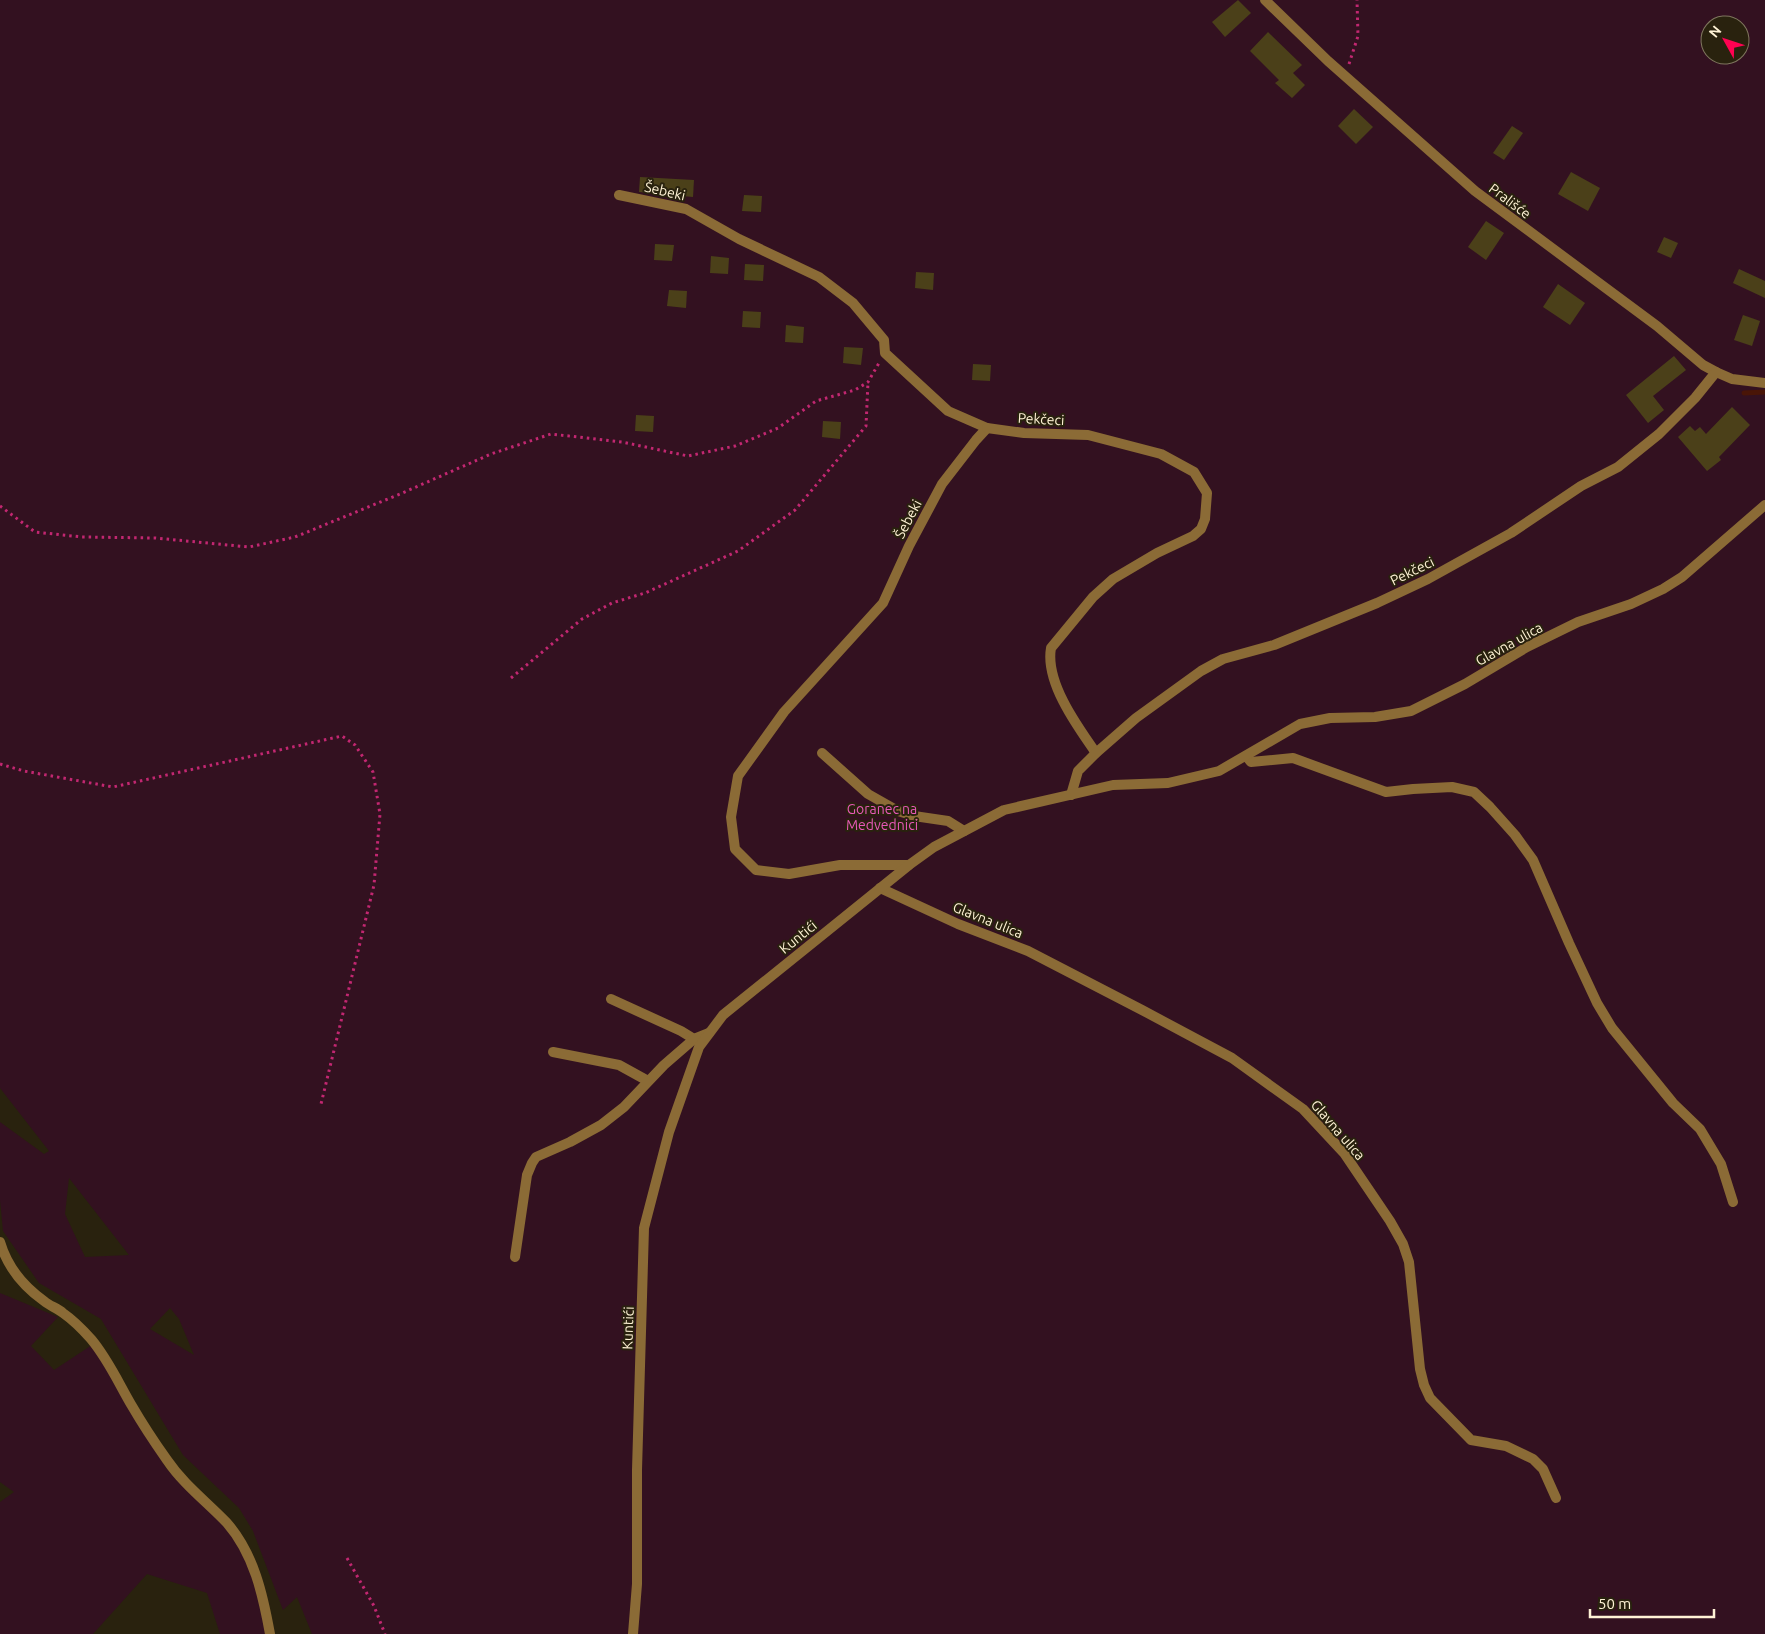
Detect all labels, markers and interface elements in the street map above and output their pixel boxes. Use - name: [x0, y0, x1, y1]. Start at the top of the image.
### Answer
- north arrow: [1700, 15, 1750, 65]
- text: N: [1706, 22, 1725, 41]
- street label: Šebeki: [643, 178, 687, 203]
- street label: Prališće: [1486, 180, 1534, 222]
- street label: Pekčeci: [1017, 410, 1065, 428]
- street label: Šebeki: [890, 496, 925, 541]
- street label: Pekčeci: [1387, 554, 1437, 588]
- street label: Glavna ulica: [1473, 619, 1545, 669]
- park label: Goranec na Medvednici: [846, 801, 918, 833]
- street label: Glavna ulica: [951, 899, 1025, 941]
- street label: Kuntići: [776, 917, 820, 957]
- street label: Glavna ulica: [1308, 1097, 1368, 1163]
- street label: Kuntići: [619, 1306, 637, 1350]
- scale bar: [1590, 1586, 1714, 1618]
- text: 50 m: [1598, 1595, 1631, 1612]

